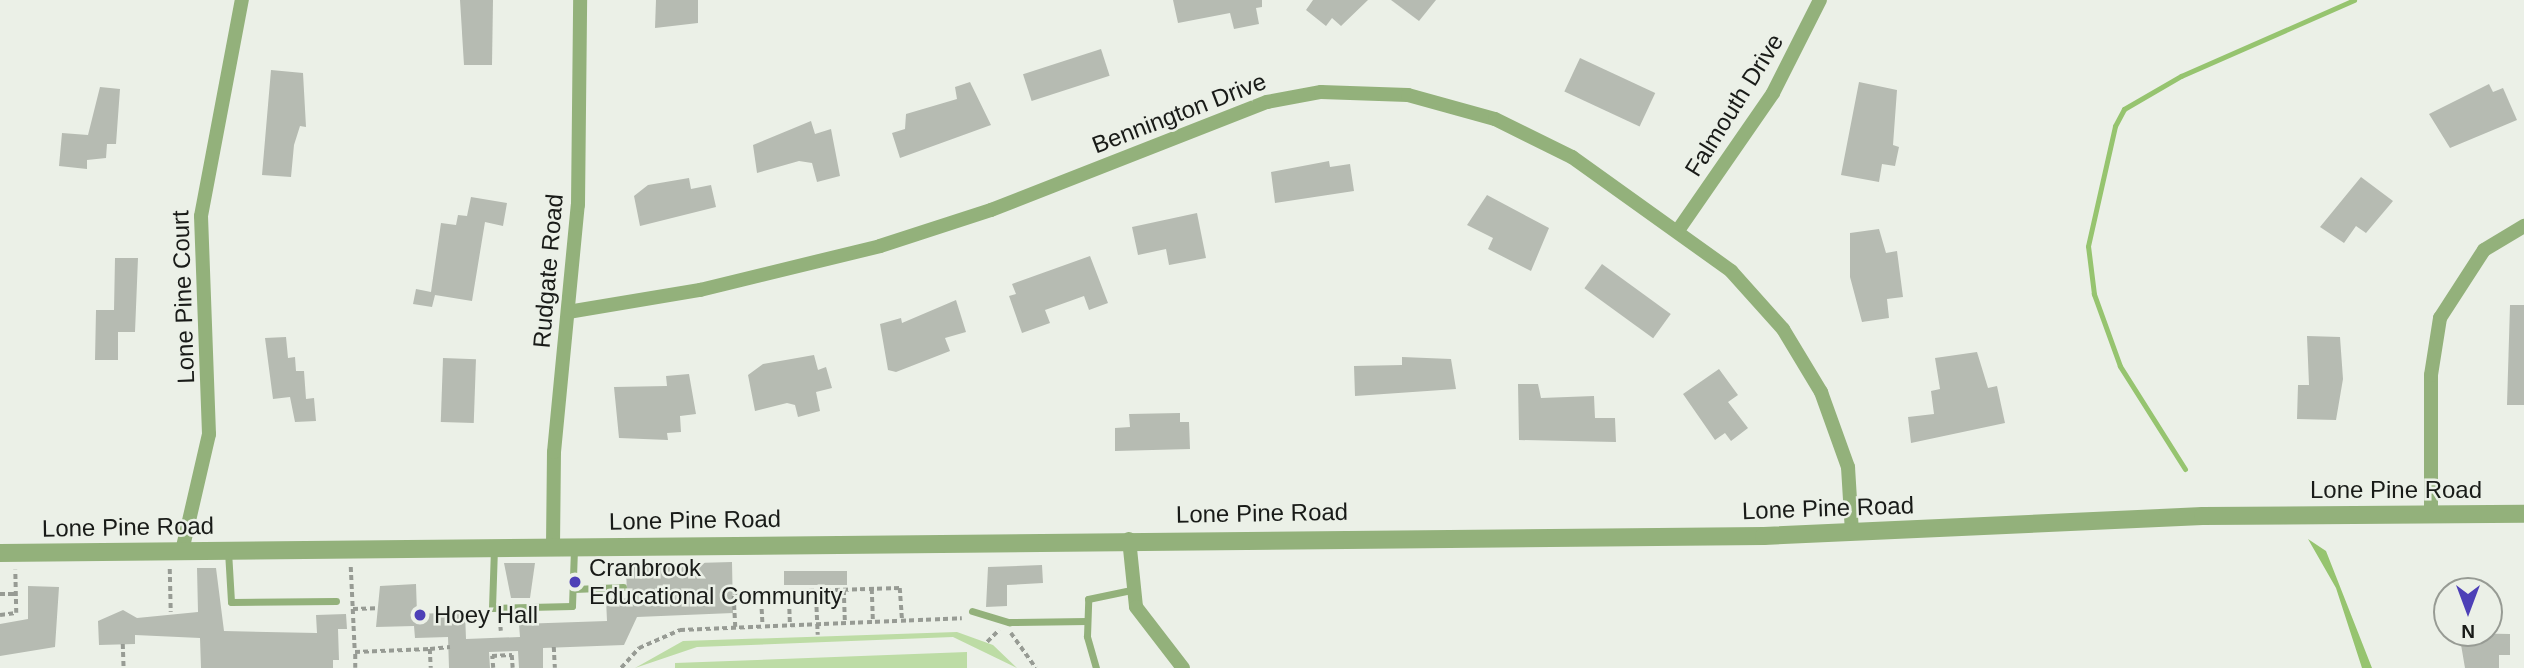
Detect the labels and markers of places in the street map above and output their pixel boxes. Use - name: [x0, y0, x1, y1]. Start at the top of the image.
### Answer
- place label: Cranbrook Educational Community: [589, 554, 842, 610]
- marker: Cranbrook Educational Community: [567, 574, 583, 590]
- place label: Hoey Hall: [434, 601, 538, 629]
- marker: Hoey Hall: [412, 607, 428, 623]

